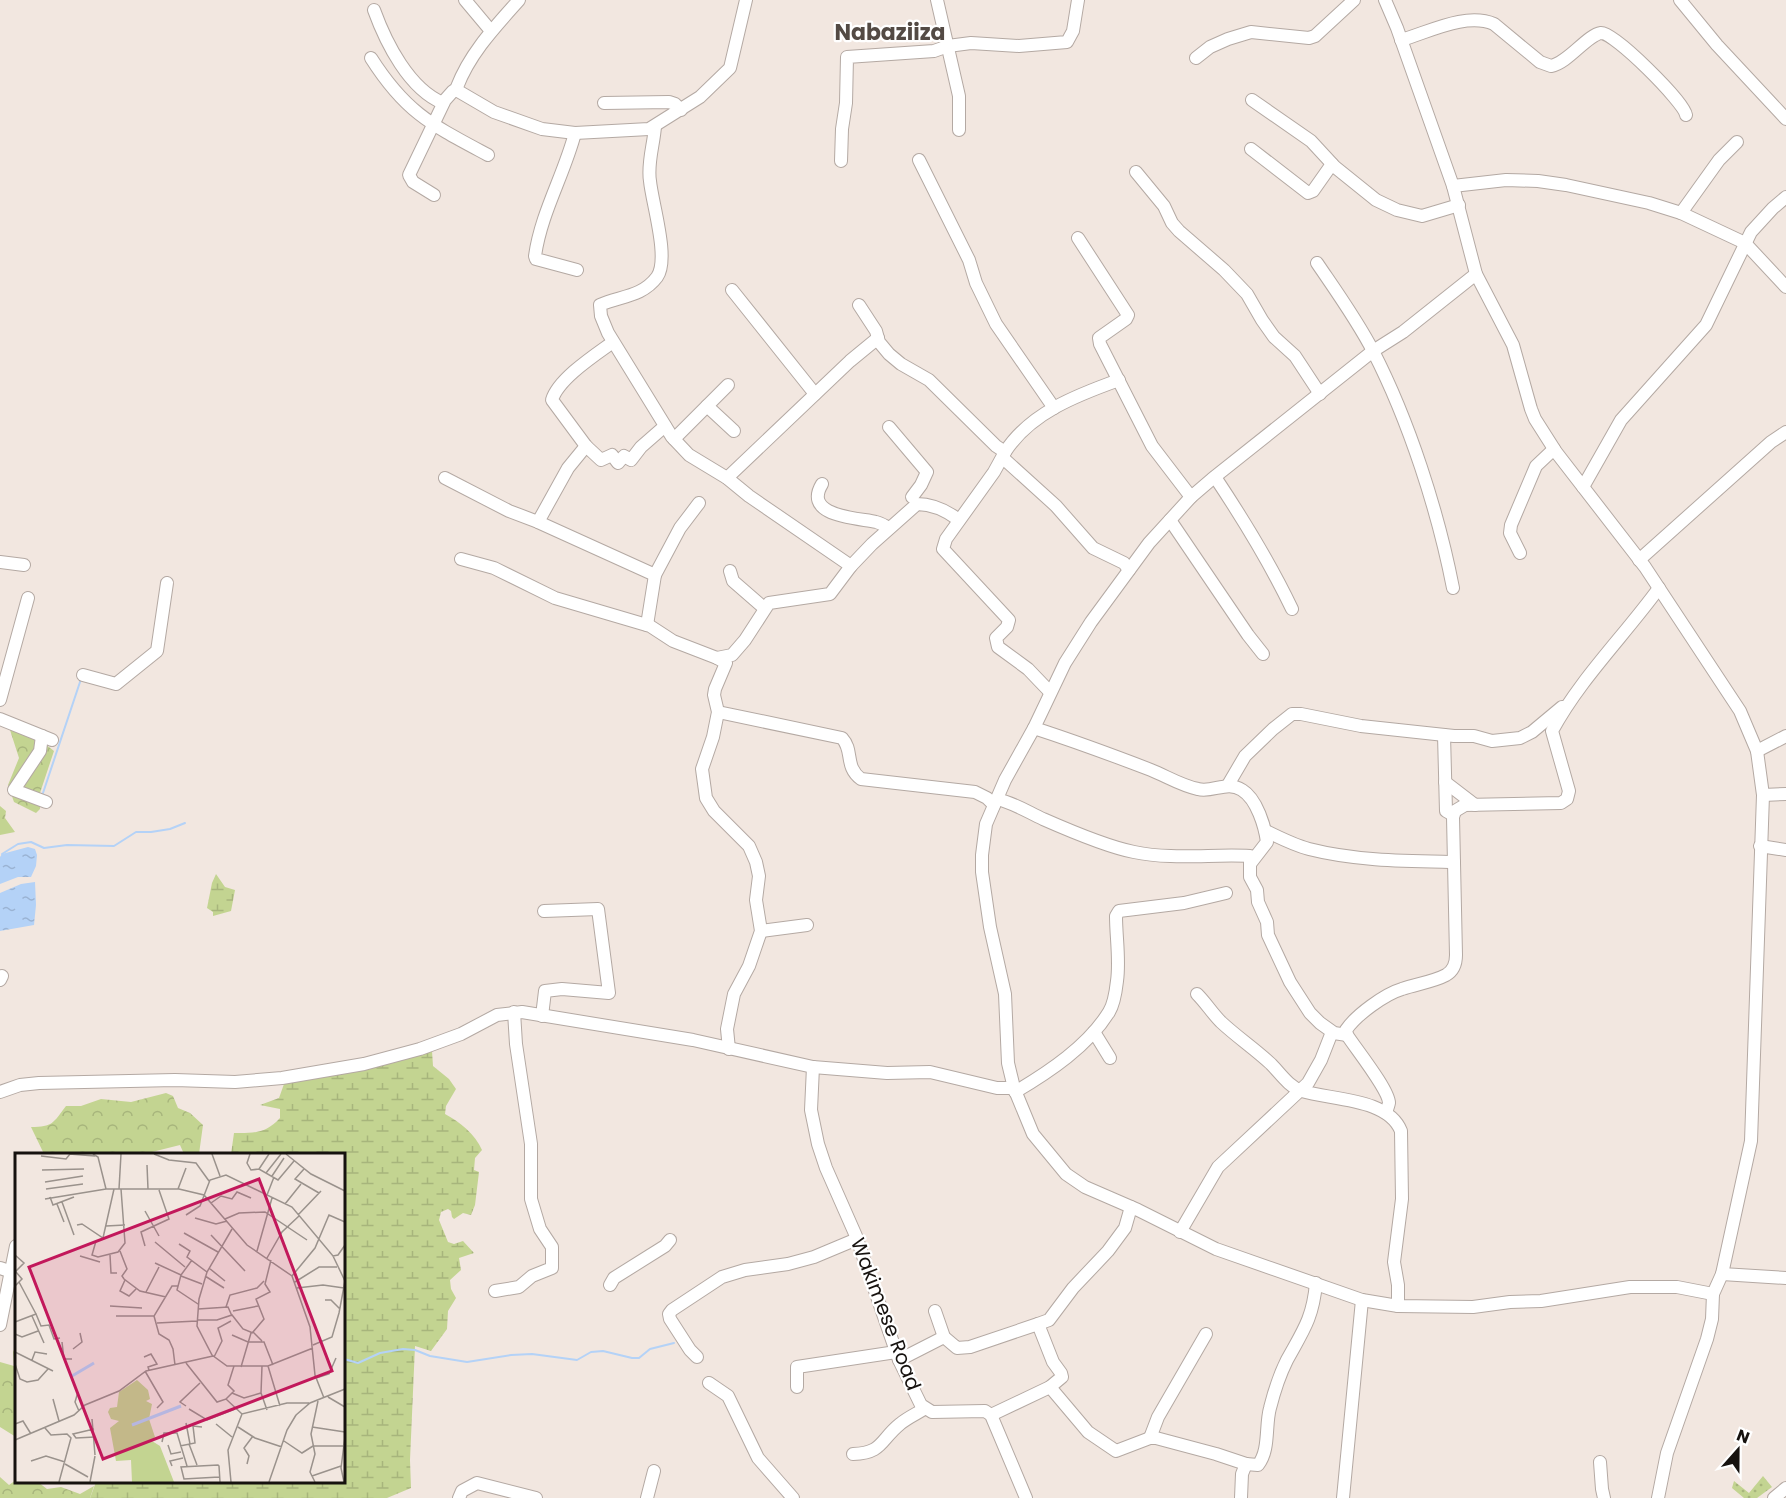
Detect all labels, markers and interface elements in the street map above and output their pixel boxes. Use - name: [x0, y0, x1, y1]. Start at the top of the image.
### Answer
- district label: Nabaziiza: [834, 17, 946, 48]
- inset map: [15, 1153, 345, 1483]
- street label: Wakimese Road: [844, 1234, 928, 1394]
- north arrow: [1708, 1420, 1768, 1480]
- text: N: [1733, 1424, 1753, 1449]

